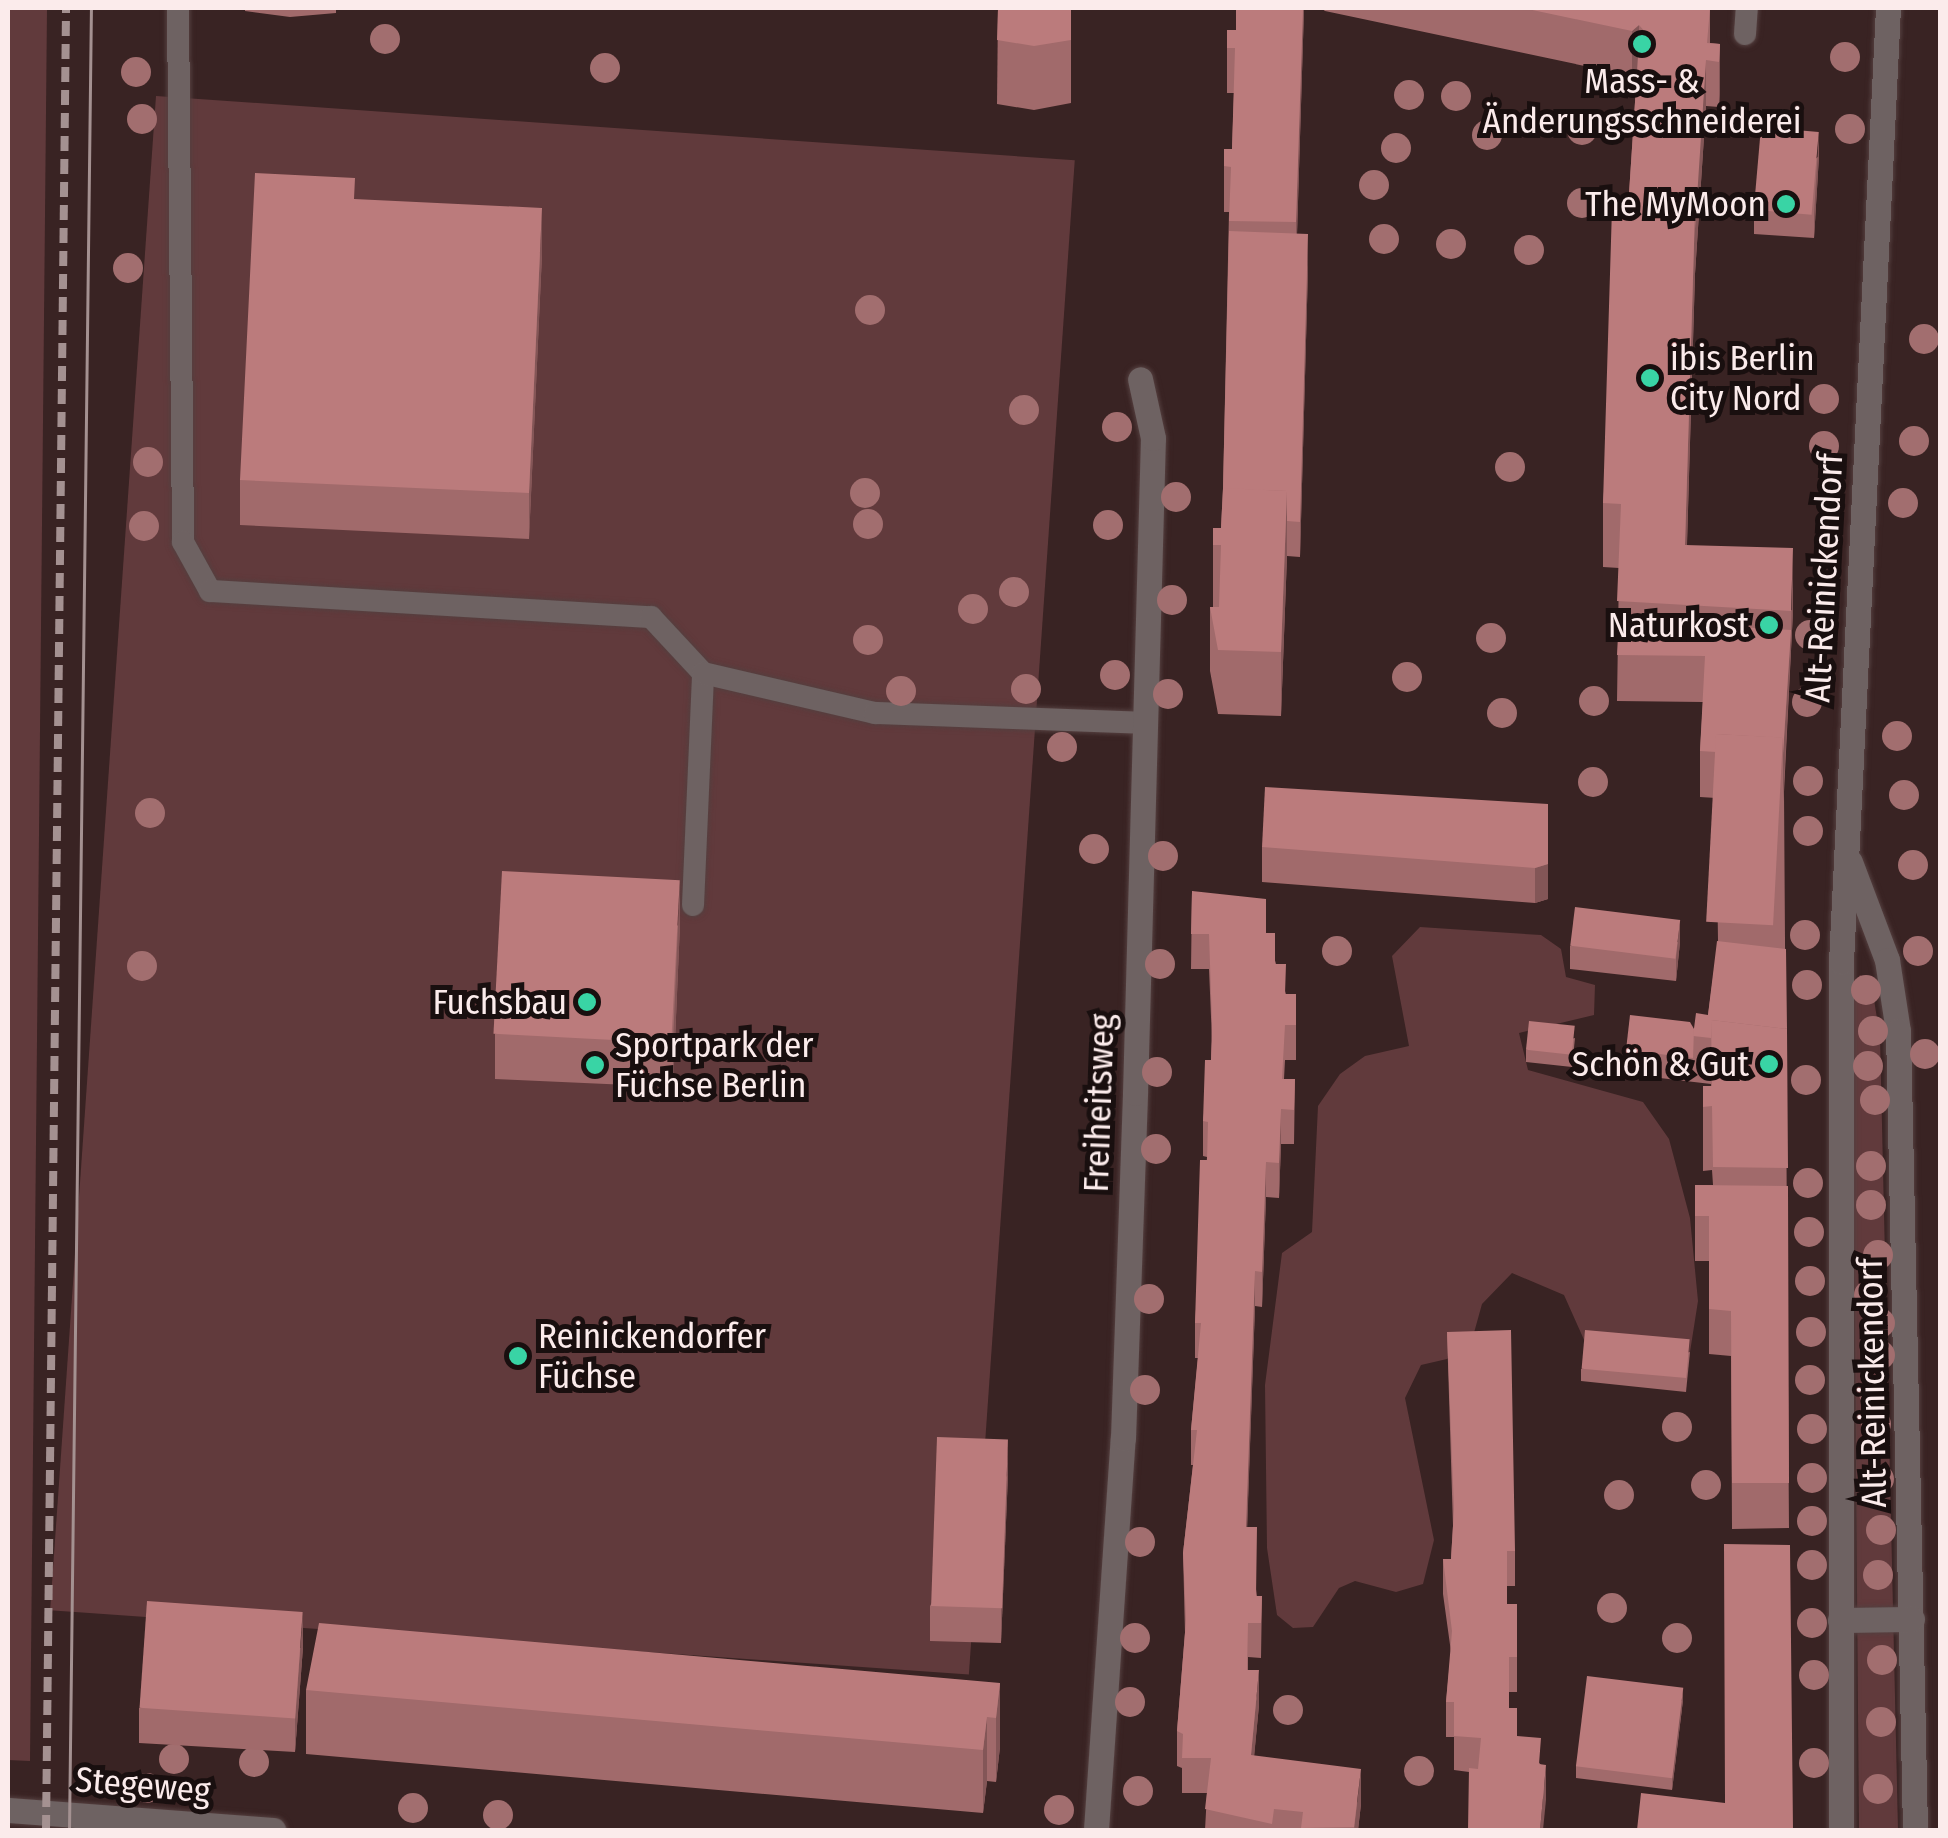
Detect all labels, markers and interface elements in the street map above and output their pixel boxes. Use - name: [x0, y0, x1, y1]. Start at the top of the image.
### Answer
- marker: Mass- & Änderungsschneiderei: [1631, 33, 1653, 55]
- place label: Mass- & Änderungsschneiderei: [1483, 60, 1801, 142]
- place label: The MyMoon: [1585, 183, 1766, 225]
- marker: The MyMoon: [1775, 193, 1797, 215]
- place label: ibis Berlin City Nord: [1670, 337, 1815, 419]
- marker: ibis Berlin City Nord: [1639, 367, 1661, 389]
- street label: Alt-Reinickendorf: [1797, 452, 1851, 704]
- place label: Naturkost: [1608, 604, 1749, 646]
- marker: Naturkost: [1758, 614, 1780, 636]
- place label: Fuchsbau: [433, 981, 567, 1023]
- marker: Fuchsbau: [576, 991, 598, 1013]
- street label: Freiheitsweg: [1075, 1013, 1123, 1193]
- place label: Sportpark der Füchse Berlin: [615, 1024, 814, 1106]
- place label: Schön & Gut: [1572, 1043, 1749, 1085]
- marker: Schön & Gut: [1758, 1053, 1780, 1075]
- marker: Sportpark der Füchse Berlin: [584, 1054, 606, 1076]
- street label: Alt-Reinickendorf: [1849, 1258, 1895, 1508]
- place label: Reinickendorfer Füchse: [538, 1315, 766, 1397]
- marker: Reinickendorfer Füchse: [507, 1345, 529, 1367]
- street label: Stegeweg: [74, 1758, 212, 1812]

